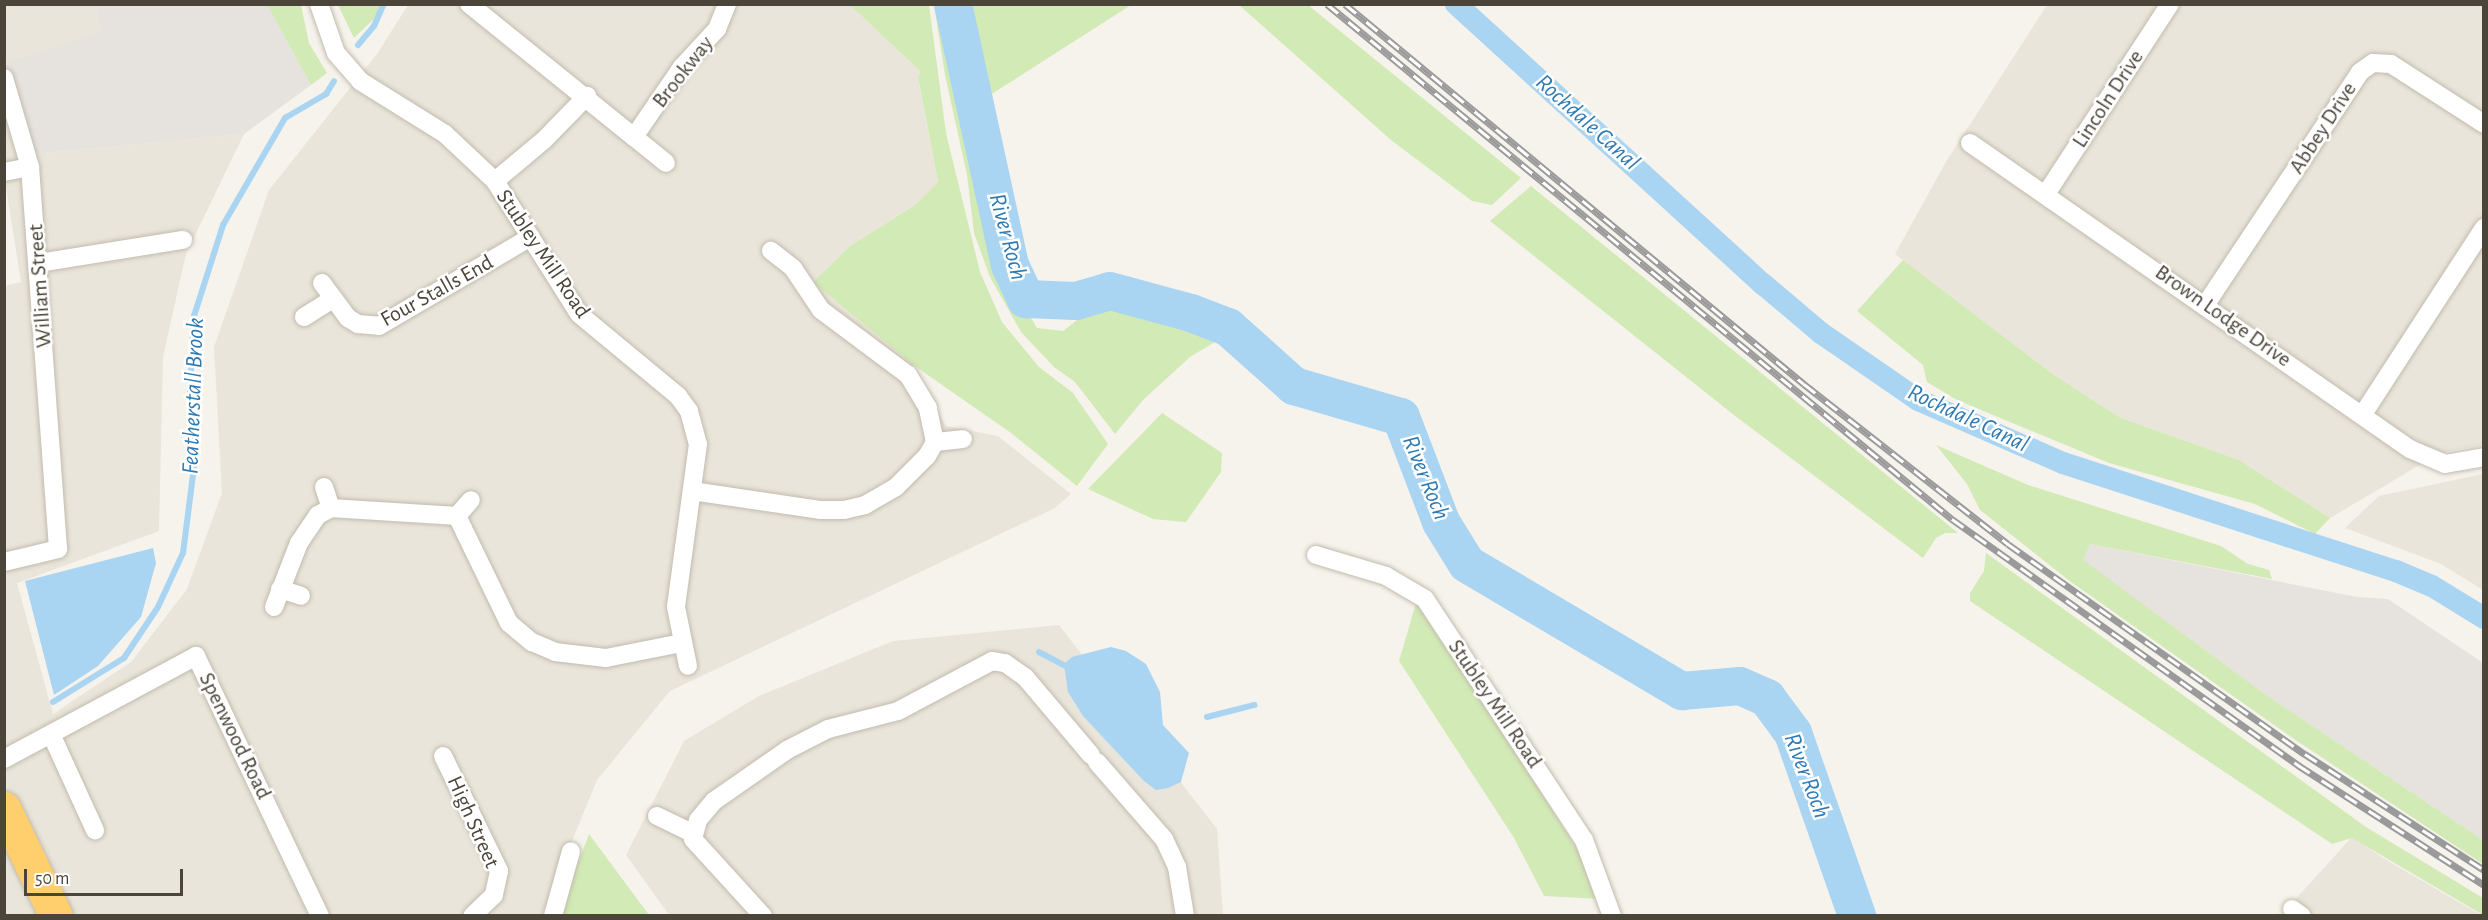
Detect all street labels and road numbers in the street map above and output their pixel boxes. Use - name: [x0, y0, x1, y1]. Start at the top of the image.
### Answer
- street label: Brookway: [647, 31, 719, 113]
- street label: Lincoln Drive: [2067, 45, 2149, 153]
- street label: Abbey Drive: [2284, 77, 2362, 179]
- street label: Stubley Mill Road: [490, 185, 596, 323]
- street label: William Street: [23, 223, 57, 349]
- street label: Four Stalls End: [376, 249, 498, 333]
- street label: Brown Lodge Drive: [2150, 259, 2296, 373]
- street label: Stubley Mill Road: [1442, 635, 1548, 773]
- street label: Spenwood Road: [193, 668, 277, 804]
- street label: High Street: [441, 772, 505, 872]

